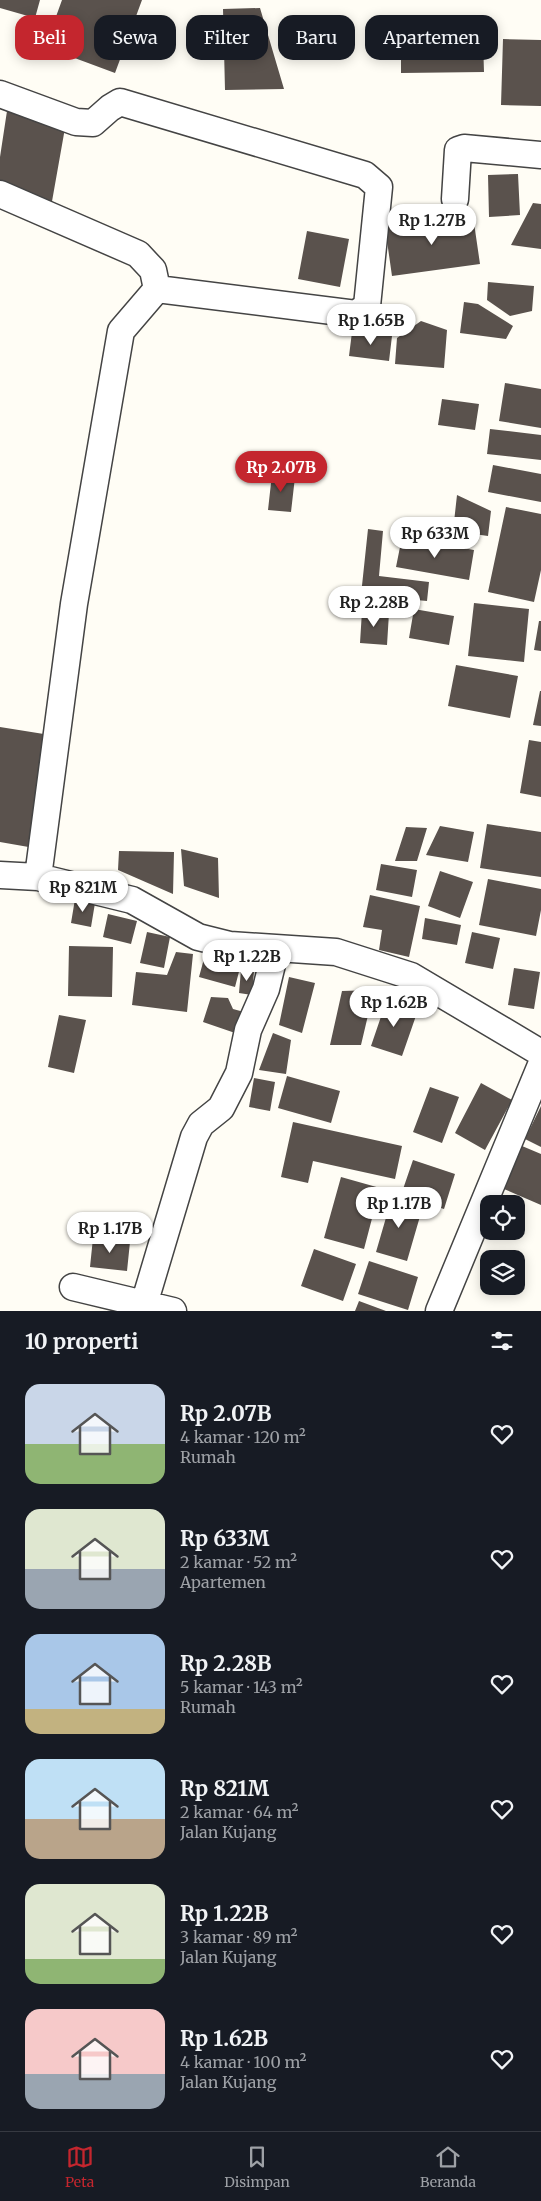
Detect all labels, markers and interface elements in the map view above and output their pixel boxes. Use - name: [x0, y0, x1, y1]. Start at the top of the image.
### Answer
- chip: Beli: [15, 15, 84, 60]
- chip: Sewa: [94, 15, 176, 60]
- chip: Filter: [186, 15, 268, 60]
- chip: Baru: [278, 15, 355, 60]
- chip: Apartemen: [365, 15, 498, 60]
- pin: Rp 1.27B: [380, 204, 484, 246]
- text: Rp 1.27B: [398, 210, 466, 230]
- pin: Rp 1.65B: [319, 304, 423, 346]
- text: Rp 1.65B: [338, 310, 404, 330]
- pin: Rp 2.07B: [229, 450, 333, 493]
- text: Rp 2.07B: [246, 457, 316, 477]
- pin: Rp 633M: [389, 516, 481, 559]
- text: Rp 633M: [401, 523, 469, 543]
- pin: Rp 2.28B: [322, 586, 426, 628]
- text: Rp 2.28B: [339, 592, 409, 612]
- pin: Rp 821M: [37, 870, 129, 913]
- text: Rp 821M: [49, 877, 117, 897]
- pin: Rp 1.22B: [195, 940, 299, 982]
- text: Rp 1.22B: [213, 946, 281, 966]
- pin: Rp 1.62B: [342, 986, 446, 1028]
- text: Rp 1.62B: [361, 992, 427, 1012]
- pin: Rp 1.17B: [347, 1186, 451, 1229]
- text: Rp 1.17B: [367, 1193, 431, 1213]
- map controls: [480, 1195, 525, 1295]
- button: locate: [480, 1195, 525, 1240]
- pin: Rp 1.17B: [58, 1212, 162, 1254]
- text: Rp 1.17B: [78, 1218, 142, 1238]
- button: layers: [480, 1250, 525, 1295]
- icon: filters: [488, 1327, 516, 1355]
- text: 10 properti: [25, 1328, 138, 1355]
- text: Rp 2.07B: [180, 1400, 271, 1427]
- icon: home: [65, 1404, 125, 1464]
- icon: heart: [488, 1420, 516, 1448]
- text: 4 kamar · 120 m²: [180, 1427, 306, 1447]
- text: Rumah: [180, 1447, 236, 1467]
- text: Rp 633M: [180, 1525, 269, 1552]
- icon: home: [65, 1529, 125, 1589]
- icon: heart: [488, 1545, 516, 1573]
- text: 2 kamar · 52 m²: [180, 1552, 297, 1572]
- text: Apartemen: [180, 1572, 266, 1592]
- text: Rp 2.28B: [180, 1650, 271, 1677]
- icon: home: [65, 1654, 125, 1714]
- icon: heart: [488, 1670, 516, 1698]
- text: 5 kamar · 143 m²: [180, 1677, 303, 1697]
- text: Rumah: [180, 1697, 236, 1717]
- text: Rp 821M: [180, 1775, 269, 1802]
- icon: home: [65, 1779, 125, 1839]
- icon: heart: [488, 1795, 516, 1823]
- text: 2 kamar · 64 m²: [180, 1802, 298, 1822]
- text: Jalan Kujang: [180, 1822, 276, 1842]
- text: Rp 1.22B: [180, 1900, 269, 1927]
- icon: home: [65, 1904, 125, 1964]
- icon: heart: [488, 1920, 516, 1948]
- text: 3 kamar · 89 m²: [180, 1927, 297, 1947]
- text: Jalan Kujang: [180, 1947, 276, 1967]
- text: Rp 1.62B: [180, 2025, 268, 2052]
- icon: home: [65, 2029, 125, 2089]
- icon: heart: [488, 2045, 516, 2073]
- text: 4 kamar · 100 m²: [180, 2052, 306, 2072]
- text: Jalan Kujang: [180, 2072, 276, 2092]
- tab: Peta: [65, 2143, 94, 2191]
- tab: Disimpan: [224, 2143, 290, 2191]
- tab: Beranda: [420, 2143, 476, 2191]

